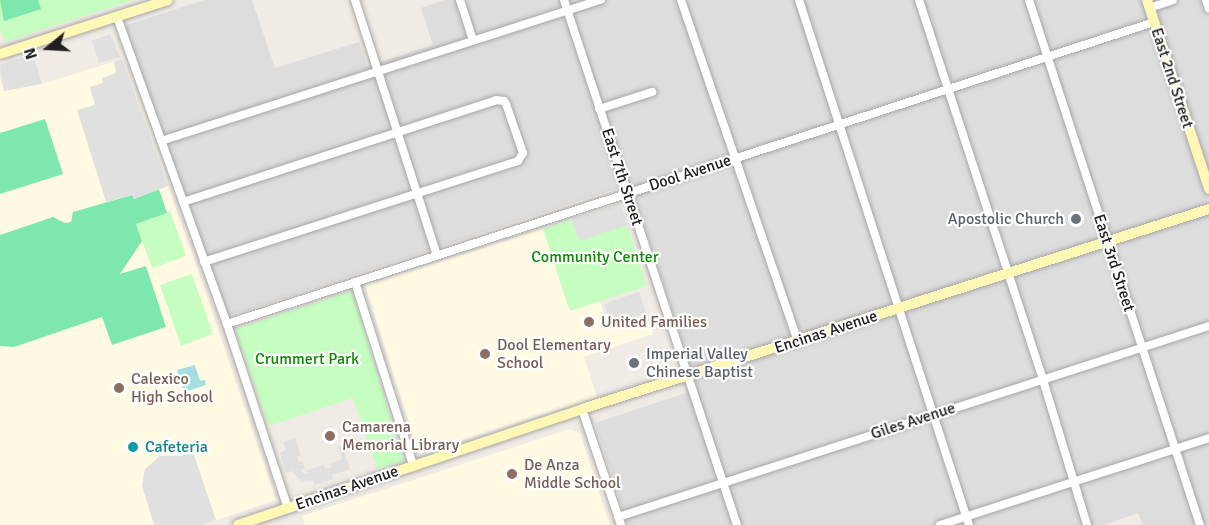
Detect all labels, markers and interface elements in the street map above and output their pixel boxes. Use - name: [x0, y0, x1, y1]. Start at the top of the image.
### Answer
- north arrow: [18, 18, 78, 78]
- street label: East 2nd Street: [1147, 25, 1197, 131]
- text: N: [20, 45, 42, 62]
- street label: East 7th Street: [597, 126, 647, 228]
- street label: Dool Avenue: [646, 151, 734, 195]
- place label: Apostolic Church: [948, 209, 1064, 229]
- marker: Apostolic Church: [1069, 212, 1083, 226]
- street label: East 3rd Street: [1089, 212, 1139, 314]
- park label: Community Center: [531, 247, 659, 267]
- street label: Encinas Avenue: [772, 306, 880, 358]
- place label: United Families: [601, 312, 707, 332]
- marker: United Families: [582, 315, 596, 329]
- place label: Dool Elementary School: [497, 335, 611, 373]
- place label: Imperial Valley Chinese Baptist: [646, 344, 753, 382]
- marker: Dool Elementary School: [478, 347, 492, 361]
- park label: Crummert Park: [255, 349, 359, 369]
- marker: Imperial Valley Chinese Baptist: [627, 356, 641, 370]
- place label: Calexico High School: [131, 369, 213, 407]
- marker: Calexico High School: [112, 381, 126, 395]
- street label: Giles Avenue: [868, 398, 958, 444]
- place label: Camarena Memorial Library: [342, 417, 459, 455]
- marker: Camarena Memorial Library: [323, 429, 337, 443]
- place label: Cafeteria: [145, 437, 208, 457]
- marker: Cafeteria: [126, 440, 140, 454]
- place label: De Anza Middle School: [524, 455, 621, 493]
- street label: Encinas Avenue: [293, 461, 401, 515]
- marker: De Anza Middle School: [505, 467, 519, 481]

